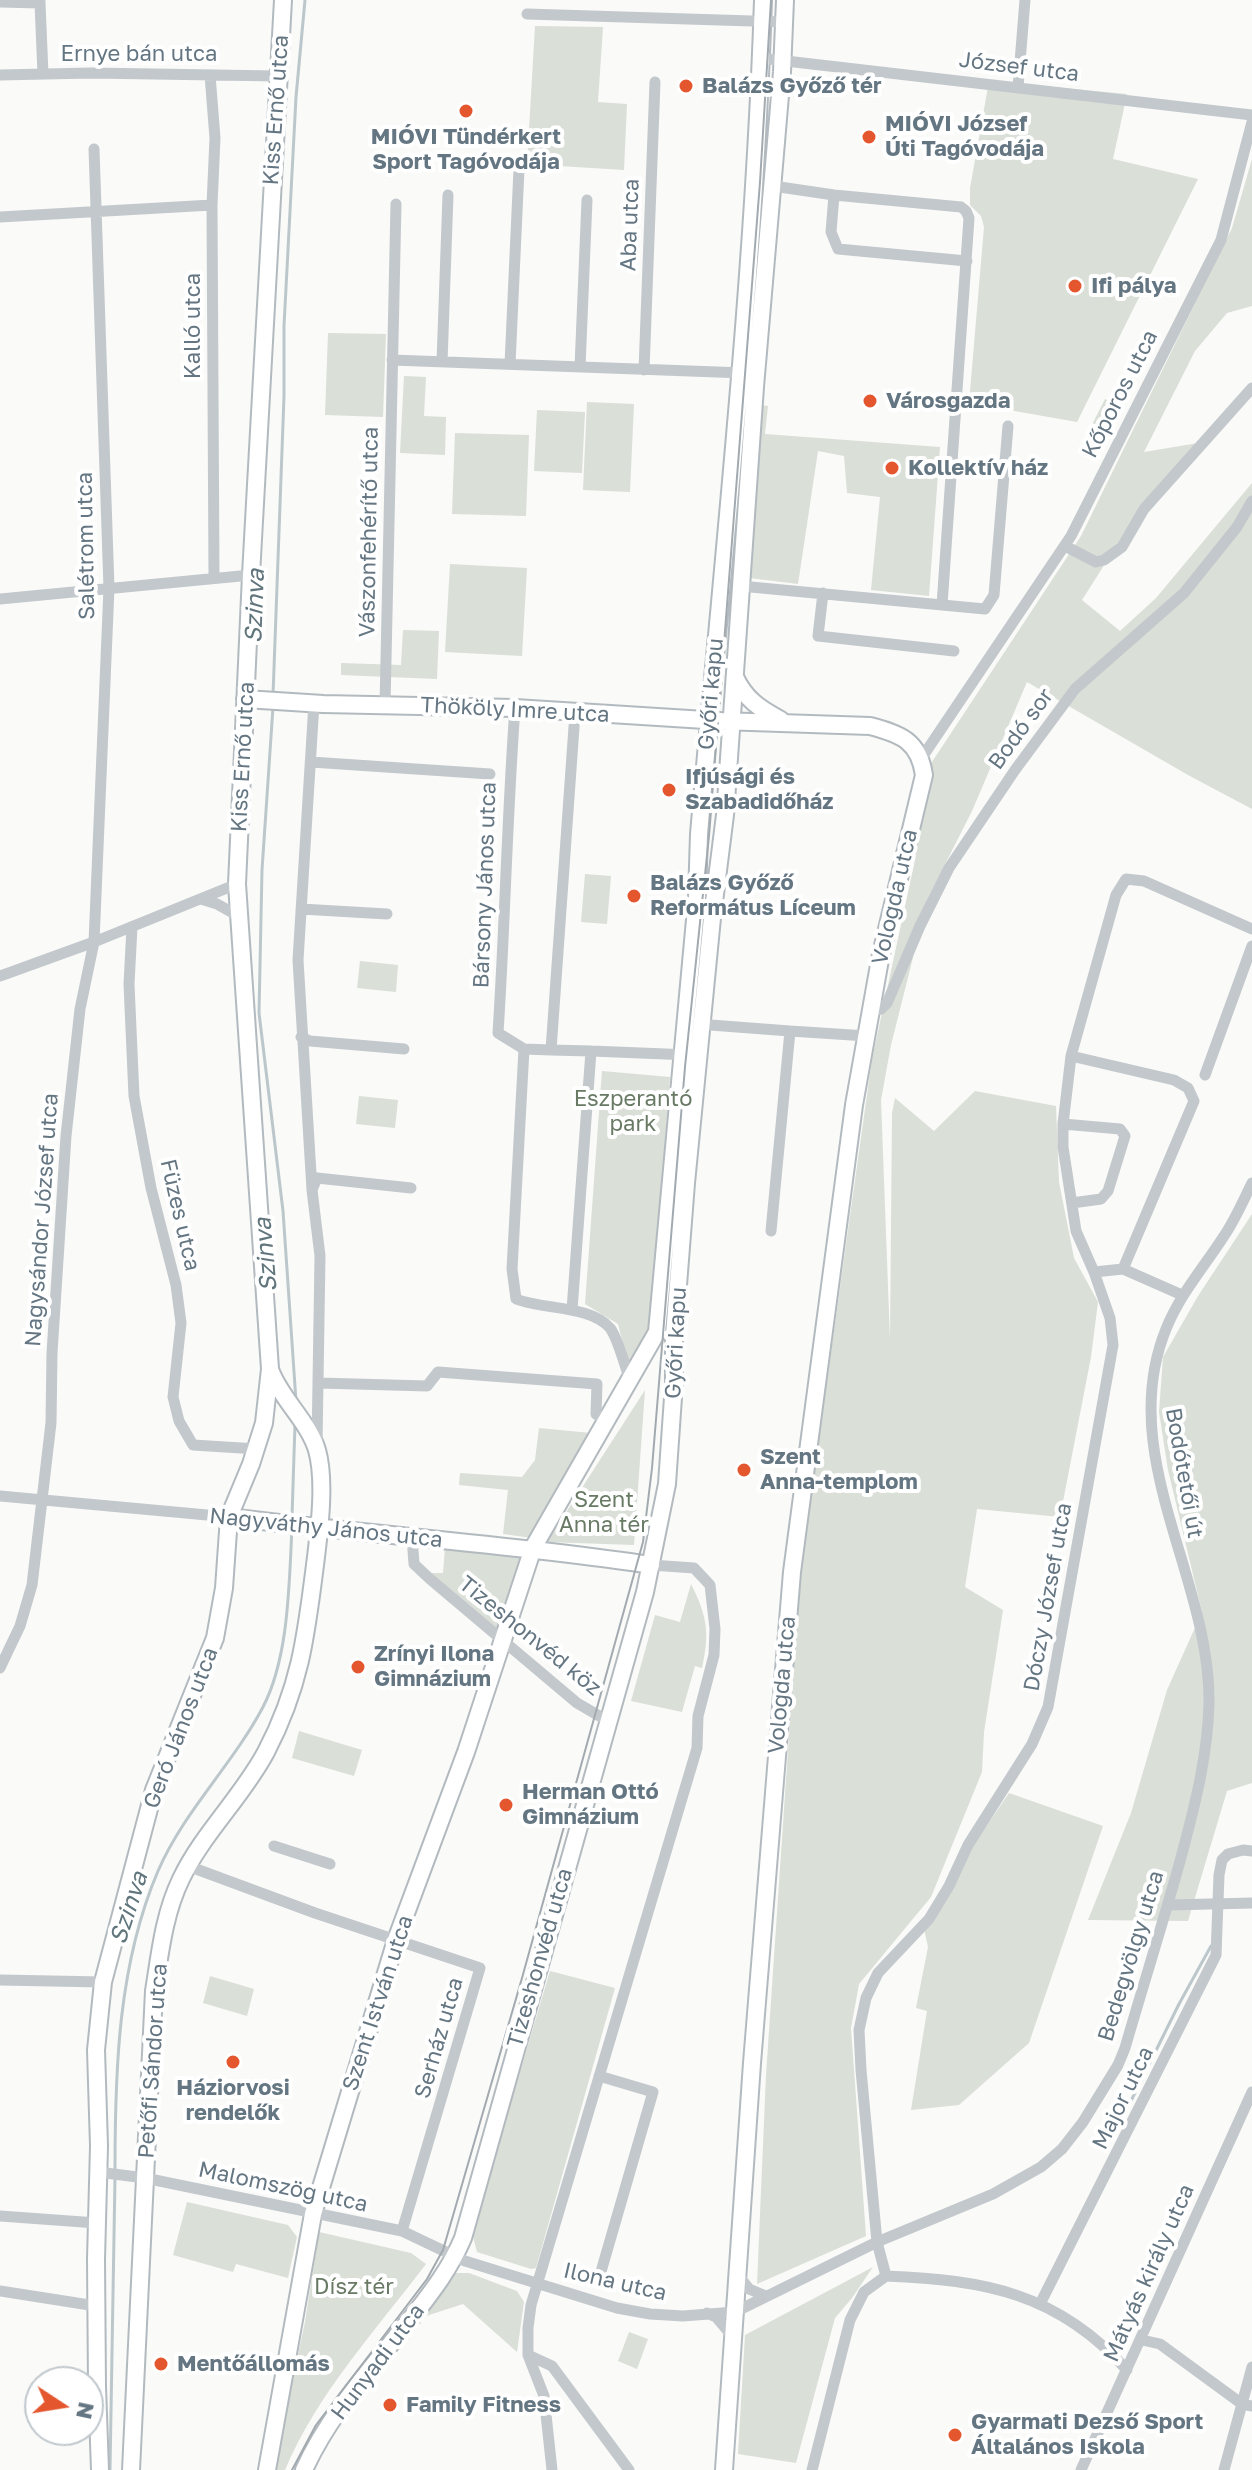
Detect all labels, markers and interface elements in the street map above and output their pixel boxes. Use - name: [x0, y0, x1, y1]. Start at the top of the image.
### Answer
- street label: Kiss Ernő utca: [258, 34, 294, 186]
- street label: Ernye bán utca: [61, 41, 217, 67]
- street label: József utca: [957, 47, 1081, 87]
- place label: Balázs Győző tér: [702, 73, 882, 99]
- marker: Balázs Győző tér: [677, 77, 695, 95]
- marker: MIÓVI Tündérkert Sport Tagóvodája: [457, 102, 475, 120]
- place label: MIÓVI József Úti Tagóvodája: [885, 111, 1044, 162]
- place label: MIÓVI Tündérkert Sport Tagóvodája: [371, 124, 561, 176]
- marker: MIÓVI József Úti Tagóvodája: [860, 128, 878, 146]
- street label: Aba utca: [615, 178, 645, 272]
- street label: Kalló utca: [180, 273, 206, 379]
- place label: Ifi pálya: [1091, 273, 1176, 299]
- marker: Ifi pálya: [1066, 277, 1084, 295]
- street label: Kőporos utca: [1076, 326, 1164, 462]
- place label: Városgazda: [886, 388, 1010, 414]
- marker: Városgazda: [861, 392, 879, 410]
- street label: Vászonfehérítő utca: [354, 426, 384, 638]
- place label: Kollektív ház: [908, 455, 1048, 481]
- marker: Kollektív ház: [883, 459, 901, 477]
- street label: Salétrom utca: [72, 472, 100, 620]
- water label: Szinva: [239, 568, 271, 644]
- street label: Győri kapu: [693, 637, 729, 751]
- street label: Kiss Ernő utca: [226, 681, 260, 833]
- street label: Bodó sor: [983, 683, 1059, 775]
- street label: Thököly Imre utca: [420, 692, 610, 728]
- place label: Ifjúsági és Szabadidőház: [685, 764, 833, 816]
- street label: Bársony János utca: [468, 781, 502, 989]
- marker: Ifjúsági és Szabadidőház: [660, 781, 678, 799]
- street label: Vologda utca: [867, 827, 923, 967]
- place label: Balázs Győző Református Líceum: [650, 870, 856, 922]
- marker: Balázs Győző Református Líceum: [625, 887, 643, 905]
- park label: Eszperantó park: [574, 1086, 692, 1138]
- street label: Nagysándor József utca: [20, 1092, 64, 1348]
- street label: Füzes utca: [154, 1156, 206, 1274]
- water label: Szinva: [248, 1217, 284, 1293]
- street label: Győri kapu: [660, 1286, 692, 1400]
- street label: Bodótetői út: [1160, 1406, 1208, 1540]
- place label: Szent Anna-templom: [760, 1444, 918, 1496]
- marker: Szent Anna-templom: [735, 1461, 753, 1479]
- park label: Szent Anna tér: [559, 1487, 649, 1538]
- street label: Dóczy József utca: [1018, 1501, 1078, 1693]
- street label: Nagyváthy János utca: [208, 1503, 444, 1553]
- street label: Tizeshonvéd köz: [454, 1571, 606, 1701]
- street label: Vologda utca: [763, 1615, 801, 1755]
- place label: Zrínyi Ilona Gimnázium: [374, 1641, 494, 1692]
- street label: Geró János utca: [138, 1644, 224, 1812]
- marker: Zrínyi Ilona Gimnázium: [349, 1658, 367, 1676]
- place label: Herman Ottó Gimnázium: [522, 1779, 659, 1830]
- marker: Herman Ottó Gimnázium: [497, 1796, 515, 1814]
- street label: Tizeshonvéd utca: [502, 1865, 578, 2051]
- street label: Bedegvölgy utca: [1092, 1867, 1170, 2045]
- water label: Szinva: [104, 1868, 154, 1948]
- street label: Szent István utca: [337, 1912, 419, 2094]
- street label: Petőfi Sándor utca: [133, 1963, 173, 2159]
- street label: Serház utca: [409, 1974, 469, 2102]
- street label: Major utca: [1087, 2042, 1159, 2154]
- marker: Háziorvosi rendelők: [224, 2053, 242, 2071]
- place label: Háziorvosi rendelők: [176, 2075, 290, 2126]
- street label: Malomszög utca: [196, 2156, 370, 2218]
- street label: Mátyás király utca: [1098, 2180, 1200, 2366]
- street label: Ilona utca: [561, 2257, 669, 2307]
- park label: Dísz tér: [314, 2274, 394, 2300]
- street label: Hunyadi utca: [326, 2299, 430, 2425]
- place label: Mentőállomás: [177, 2351, 330, 2377]
- marker: Mentőállomás: [152, 2355, 170, 2373]
- north arrow: [24, 2366, 104, 2446]
- place label: Family Fitness: [406, 2392, 561, 2418]
- marker: Family Fitness: [381, 2396, 399, 2414]
- text: N: [71, 2400, 101, 2422]
- place label: Gyarmati Dezső Sport Általános Iskola: [971, 2409, 1203, 2460]
- marker: Gyarmati Dezső Sport Általános Iskola: [946, 2426, 964, 2444]

